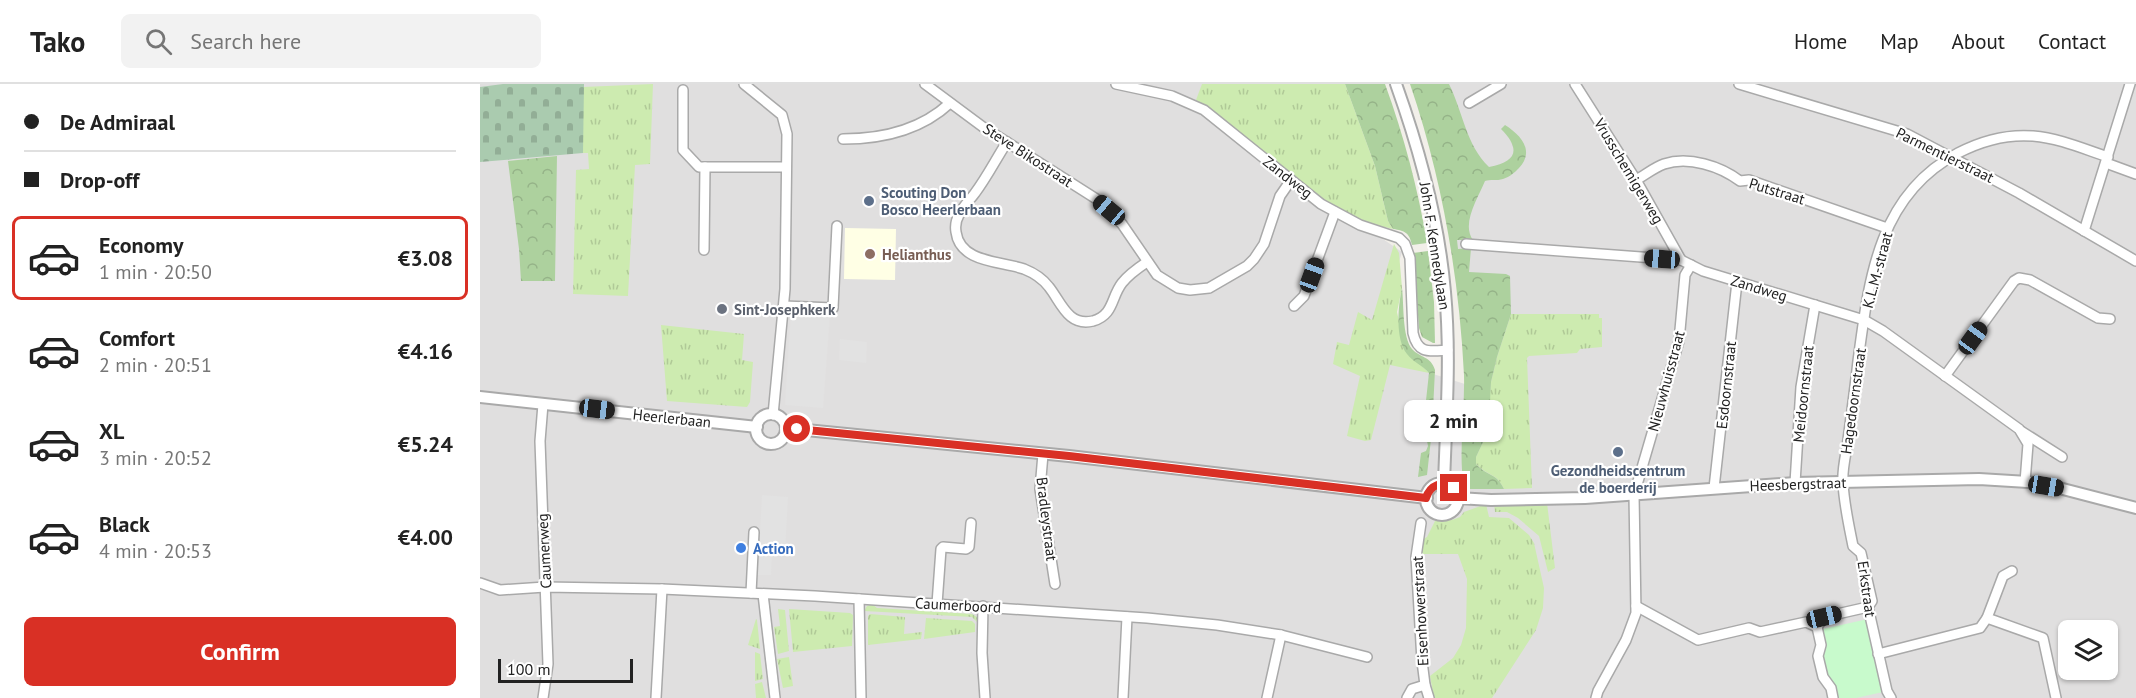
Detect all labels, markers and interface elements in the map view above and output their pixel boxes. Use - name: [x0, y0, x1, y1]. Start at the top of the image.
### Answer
- search box: [121, 14, 541, 68]
- text: Tako: [30, 23, 85, 60]
- icon: search: [142, 25, 175, 58]
- text: Search here: [190, 27, 301, 55]
- text: Home: [1794, 28, 1847, 55]
- text: Map: [1880, 28, 1919, 55]
- text: About: [1952, 28, 2005, 55]
- text: Contact: [2038, 28, 2106, 55]
- text: De Admiraal: [60, 108, 175, 136]
- street label: Vrusschemigerweg: [1590, 114, 1668, 227]
- street label: Steve Bikostraat: [980, 119, 1076, 191]
- street label: Parmentierstraat: [1893, 123, 1997, 187]
- street label: Zandweg: [1259, 152, 1317, 202]
- text: Drop-off: [60, 166, 139, 194]
- street label: Putstraat: [1747, 174, 1807, 208]
- street label: John F. Kennedylaan: [1415, 180, 1454, 311]
- place label: Scouting Don Bosco Heerlerbaan: [881, 183, 1001, 219]
- car: [1089, 192, 1129, 228]
- marker: Scouting Don Bosco Heerlerbaan: [862, 194, 876, 208]
- street label: K.L.M.-straat: [1858, 230, 1896, 310]
- icon: car: [27, 231, 81, 285]
- text: Economy: [99, 231, 183, 259]
- text: €3.08: [398, 244, 453, 272]
- place label: Helianthus: [882, 245, 951, 264]
- marker: Helianthus: [863, 247, 877, 261]
- car: [1643, 249, 1681, 269]
- car: [1297, 255, 1327, 295]
- text: 1 min · 20:50: [99, 259, 212, 285]
- street label: Zandweg: [1729, 270, 1789, 306]
- place label: Sint-Josephkerk: [734, 300, 836, 319]
- marker: Sint-Josephkerk: [715, 302, 729, 316]
- car: [1955, 318, 1991, 358]
- icon: car: [27, 324, 81, 378]
- text: Comfort: [99, 324, 175, 352]
- street label: Nieuwhuisstraat: [1643, 328, 1689, 434]
- text: €4.16: [398, 337, 453, 365]
- street label: Esdoornstraat: [1712, 340, 1740, 430]
- street label: Meidoornstraat: [1788, 345, 1818, 443]
- street label: Hagedoornstraat: [1836, 347, 1870, 455]
- text: 2 min · 20:51: [99, 352, 212, 378]
- car: [578, 398, 616, 420]
- callout: 2 min: [1404, 401, 1504, 443]
- street label: Heerlerbaan: [632, 404, 712, 432]
- text: 2 min: [1429, 408, 1478, 434]
- route start: [783, 415, 810, 442]
- icon: car: [27, 417, 81, 471]
- text: XL: [99, 417, 124, 445]
- text: €5.24: [398, 430, 453, 458]
- text: 3 min · 20:52: [99, 445, 212, 471]
- marker: Gezondheidscentrum de boerderij: [1611, 445, 1625, 459]
- place label: Gezondheidscentrum de boerderij: [1551, 461, 1685, 497]
- street label: Heesbergstraat: [1749, 473, 1847, 495]
- route end: [1440, 474, 1467, 501]
- car: [2027, 474, 2065, 498]
- street label: Bradleystraat: [1032, 476, 1062, 562]
- icon: car: [27, 510, 81, 564]
- text: Black: [99, 510, 150, 538]
- street label: Caumerweg: [533, 513, 555, 589]
- text: €4.00: [398, 523, 453, 551]
- text: 4 min · 20:53: [99, 538, 212, 564]
- place label: Action: [753, 539, 794, 558]
- marker: Action: [734, 541, 748, 555]
- street label: Eisenhowerstraat: [1408, 555, 1432, 667]
- street label: Erkstraat: [1854, 560, 1880, 618]
- street label: Caumerboord: [915, 593, 1001, 617]
- car: [1804, 604, 1844, 630]
- button: Confirm: [24, 617, 456, 686]
- map controls: [2058, 620, 2118, 680]
- button: layers: [2058, 620, 2118, 680]
- scale bar: [498, 656, 633, 684]
- text: 100 m: [507, 659, 550, 679]

